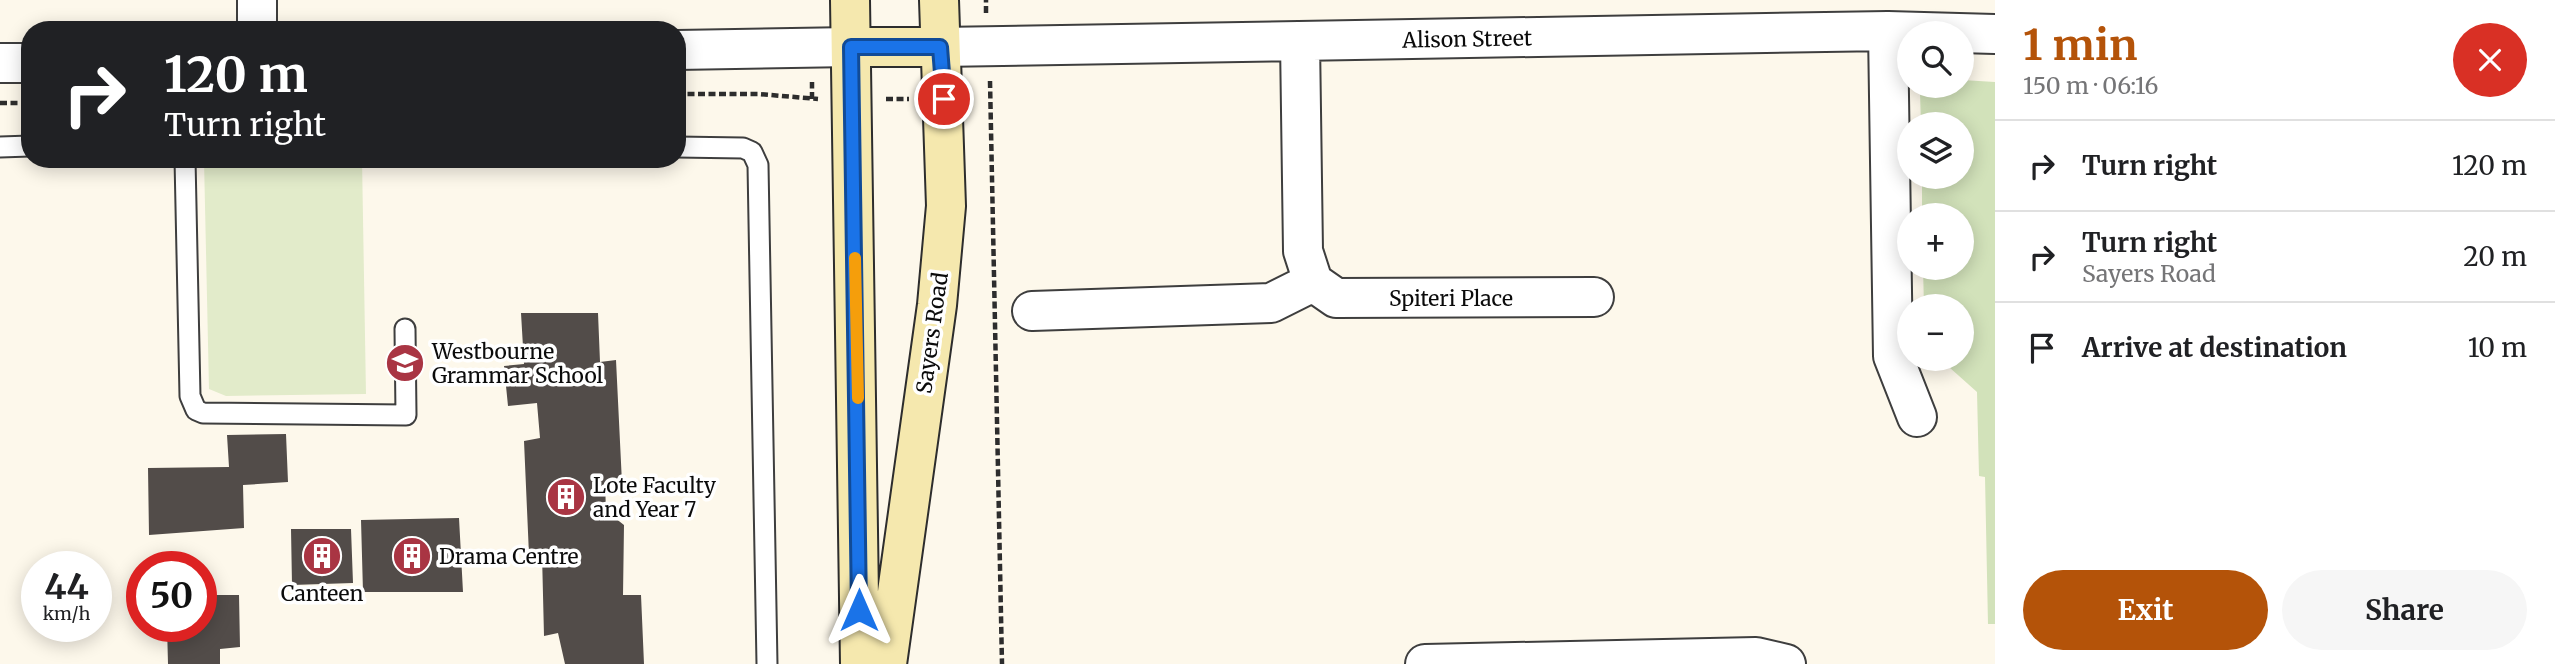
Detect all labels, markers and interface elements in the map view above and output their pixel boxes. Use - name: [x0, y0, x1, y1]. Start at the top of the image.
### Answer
- text: 1 min: [2023, 19, 2137, 71]
- map controls: [1897, 21, 1974, 371]
- button: search: [1897, 21, 1974, 98]
- button: close: [2453, 23, 2527, 97]
- street label: Alison Street: [1401, 24, 1532, 54]
- text: 120 m: [164, 44, 308, 105]
- icon: right: [49, 49, 140, 140]
- pin: [914, 69, 974, 129]
- text: 150 m · 06:16: [2023, 71, 2158, 100]
- icon: arrive: [925, 80, 963, 118]
- text: Turn right: [164, 105, 326, 145]
- button: layers: [1897, 112, 1974, 189]
- icon: right: [2023, 147, 2061, 185]
- text: Turn right: [2082, 149, 2217, 182]
- text: 120 m: [2452, 149, 2527, 182]
- button: +: [1897, 203, 1974, 280]
- text: Turn right: [2082, 226, 2217, 259]
- icon: right: [2023, 238, 2061, 276]
- text: 20 m: [2463, 240, 2527, 273]
- text: Sayers Road: [2082, 259, 2216, 288]
- street label: Sayers Road: [910, 270, 954, 395]
- street label: Spiteri Place: [1389, 285, 1513, 312]
- button: −: [1897, 294, 1974, 371]
- icon: arrive: [2023, 329, 2061, 367]
- text: Arrive at destination: [2082, 331, 2347, 364]
- text: 10 m: [2468, 331, 2527, 364]
- place label: Westbourne Grammar School: [431, 338, 604, 389]
- school or university icon: Westbourne Grammar School: [384, 342, 426, 384]
- place label: Lote Faculty and Year 7: [593, 472, 717, 523]
- building icon: Lote Faculty and Year 7: [545, 476, 587, 518]
- building icon: Canteen: [301, 535, 343, 577]
- building icon: Drama Centre: [391, 535, 433, 577]
- place label: Drama Centre: [439, 543, 579, 570]
- speed limit sign: 50: [126, 551, 217, 642]
- text: 44: [44, 565, 89, 609]
- button: Exit: [2023, 570, 2268, 650]
- button: Share: [2282, 570, 2527, 650]
- position arrow: [822, 573, 896, 647]
- place label: Canteen: [281, 580, 363, 607]
- text: km/h: [43, 602, 90, 625]

